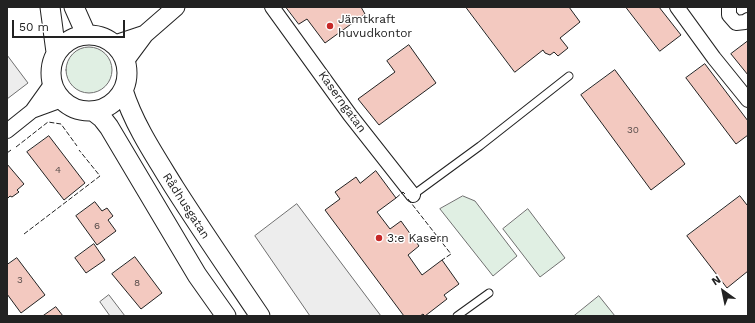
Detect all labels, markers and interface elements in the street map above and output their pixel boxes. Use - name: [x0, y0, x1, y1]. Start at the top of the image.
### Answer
- scale bar: [14, 12, 127, 38]
- place label: Jämtkraft huvudkontor: [338, 12, 412, 40]
- text: 50 m: [19, 20, 49, 34]
- marker: Jämtkraft huvudkontor: [325, 21, 335, 31]
- street label: Kaserngatan: [315, 69, 369, 135]
- house number: 30: [627, 124, 639, 136]
- house number: 4: [55, 164, 61, 176]
- street label: Rådhusgatan: [159, 170, 213, 242]
- house number: 6: [94, 220, 100, 232]
- place label: 3:e Kasern: [387, 231, 449, 245]
- marker: 3:e Kasern: [374, 233, 384, 243]
- north arrow: [703, 271, 743, 311]
- text: N: [709, 273, 723, 288]
- house number: 3: [17, 274, 23, 286]
- house number: 8: [134, 277, 140, 289]

